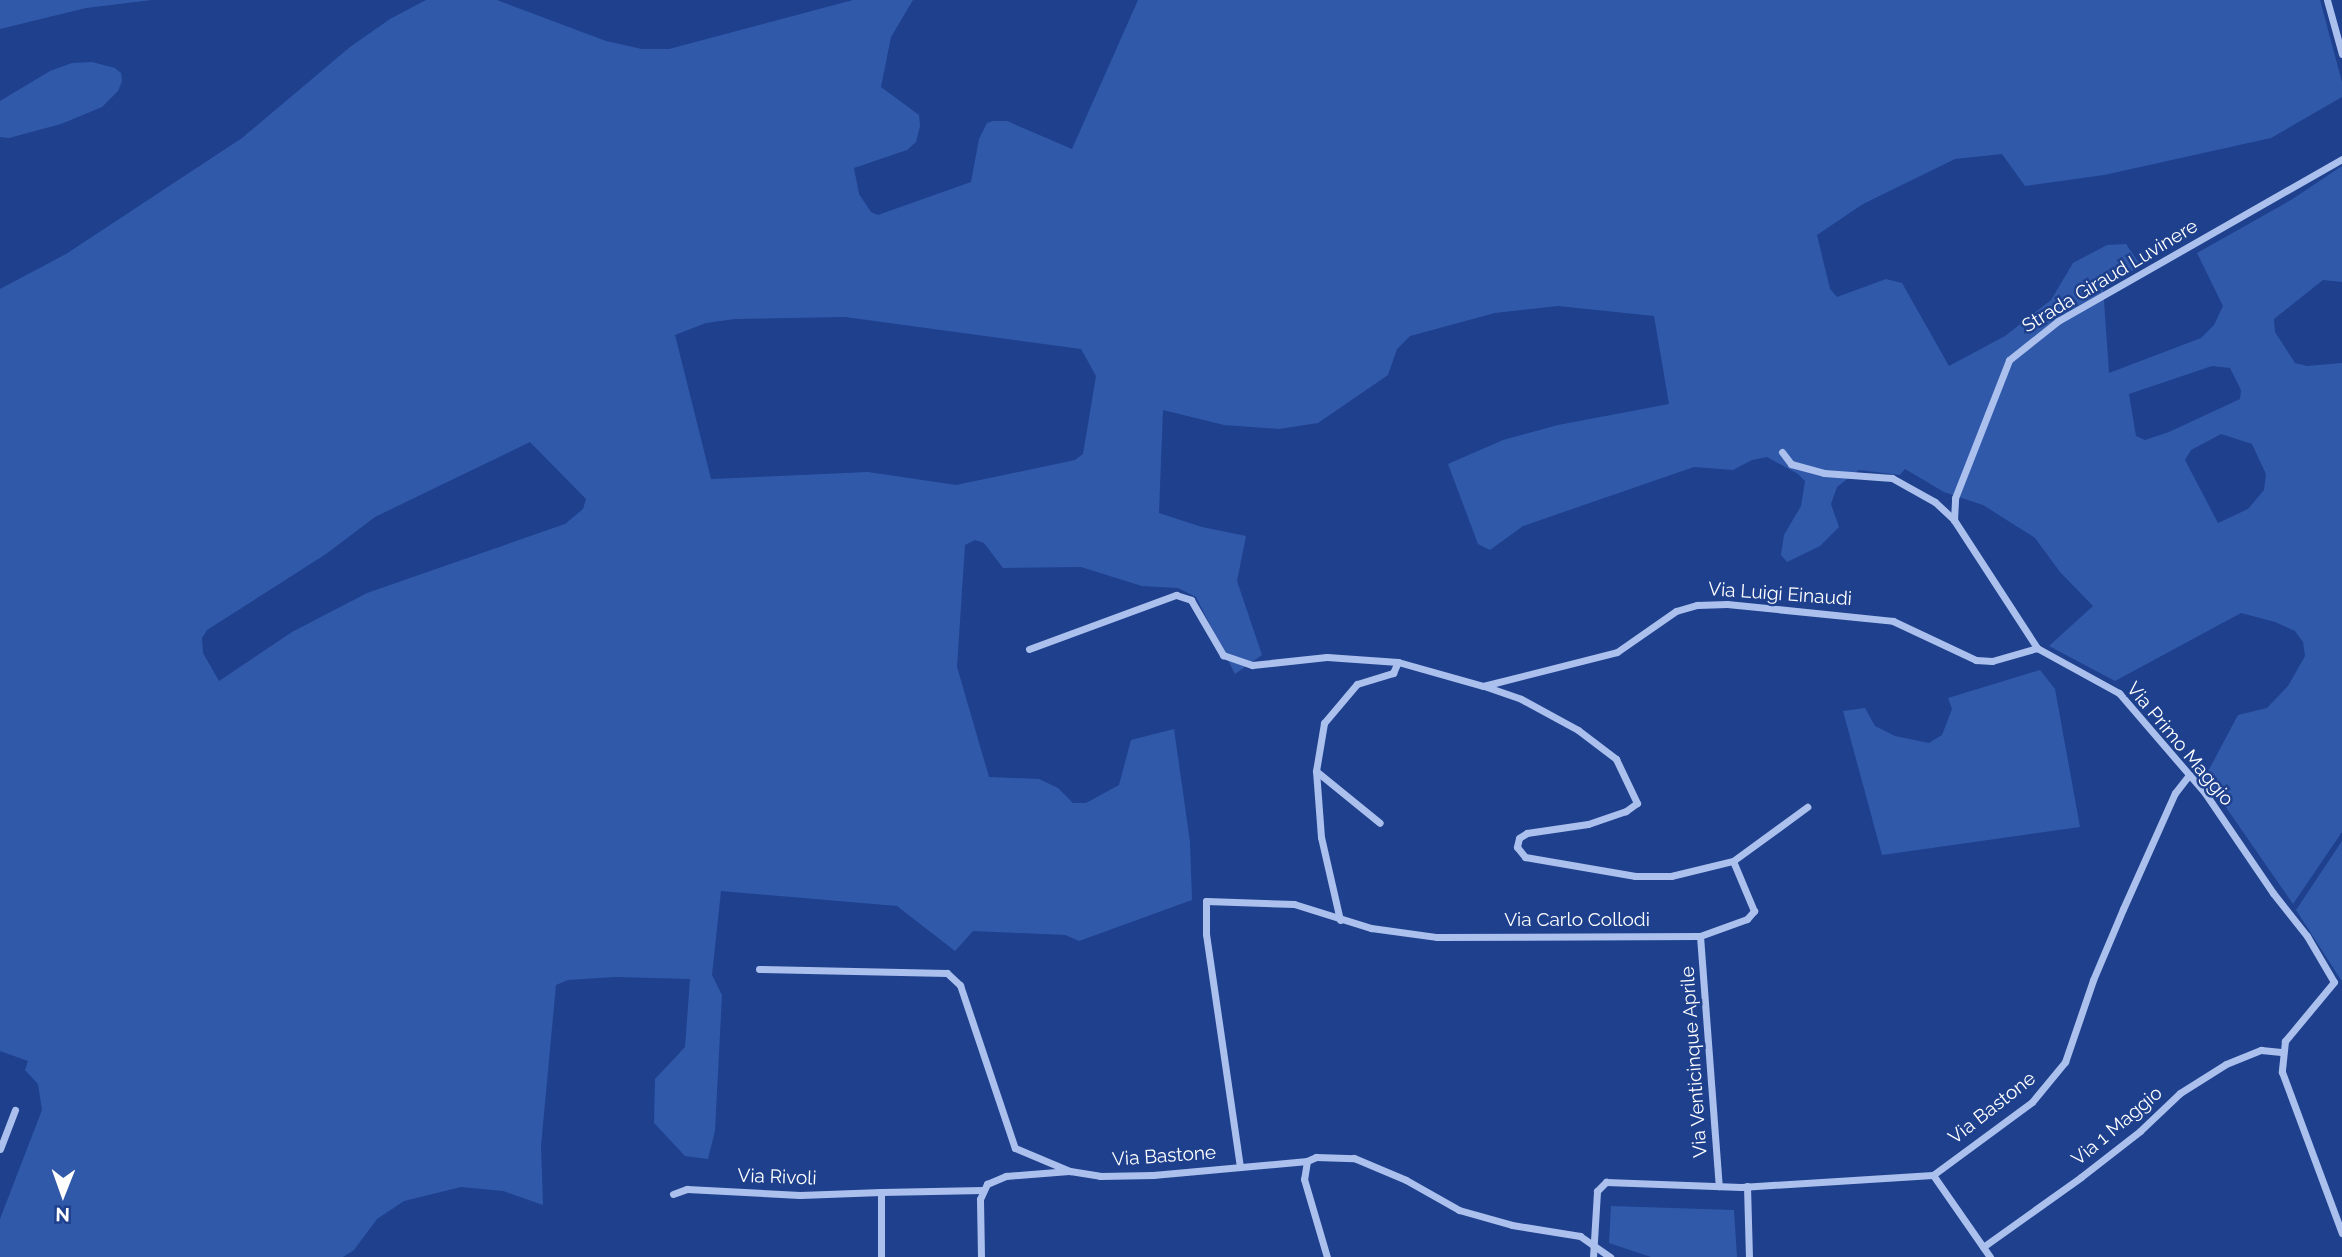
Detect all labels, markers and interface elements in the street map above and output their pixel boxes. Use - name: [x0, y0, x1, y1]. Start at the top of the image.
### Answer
- street label: Strada Giraud Luvinere: [2018, 215, 2202, 337]
- street label: Via Luigi Einaudi: [1707, 578, 1853, 610]
- street label: Via Primo Maggio: [2122, 678, 2238, 810]
- street label: Via Carlo Collodi: [1504, 909, 1650, 931]
- street label: Via Venticinque Aprile: [1676, 965, 1712, 1159]
- street label: Via Bastone: [1944, 1067, 2040, 1149]
- street label: Via 1 Maggio: [2067, 1082, 2167, 1170]
- street label: Via Bastone: [1111, 1141, 1217, 1171]
- north arrow: [28, 1159, 98, 1229]
- street label: Via Rivoli: [737, 1164, 817, 1190]
- text: N: [55, 1204, 70, 1226]

